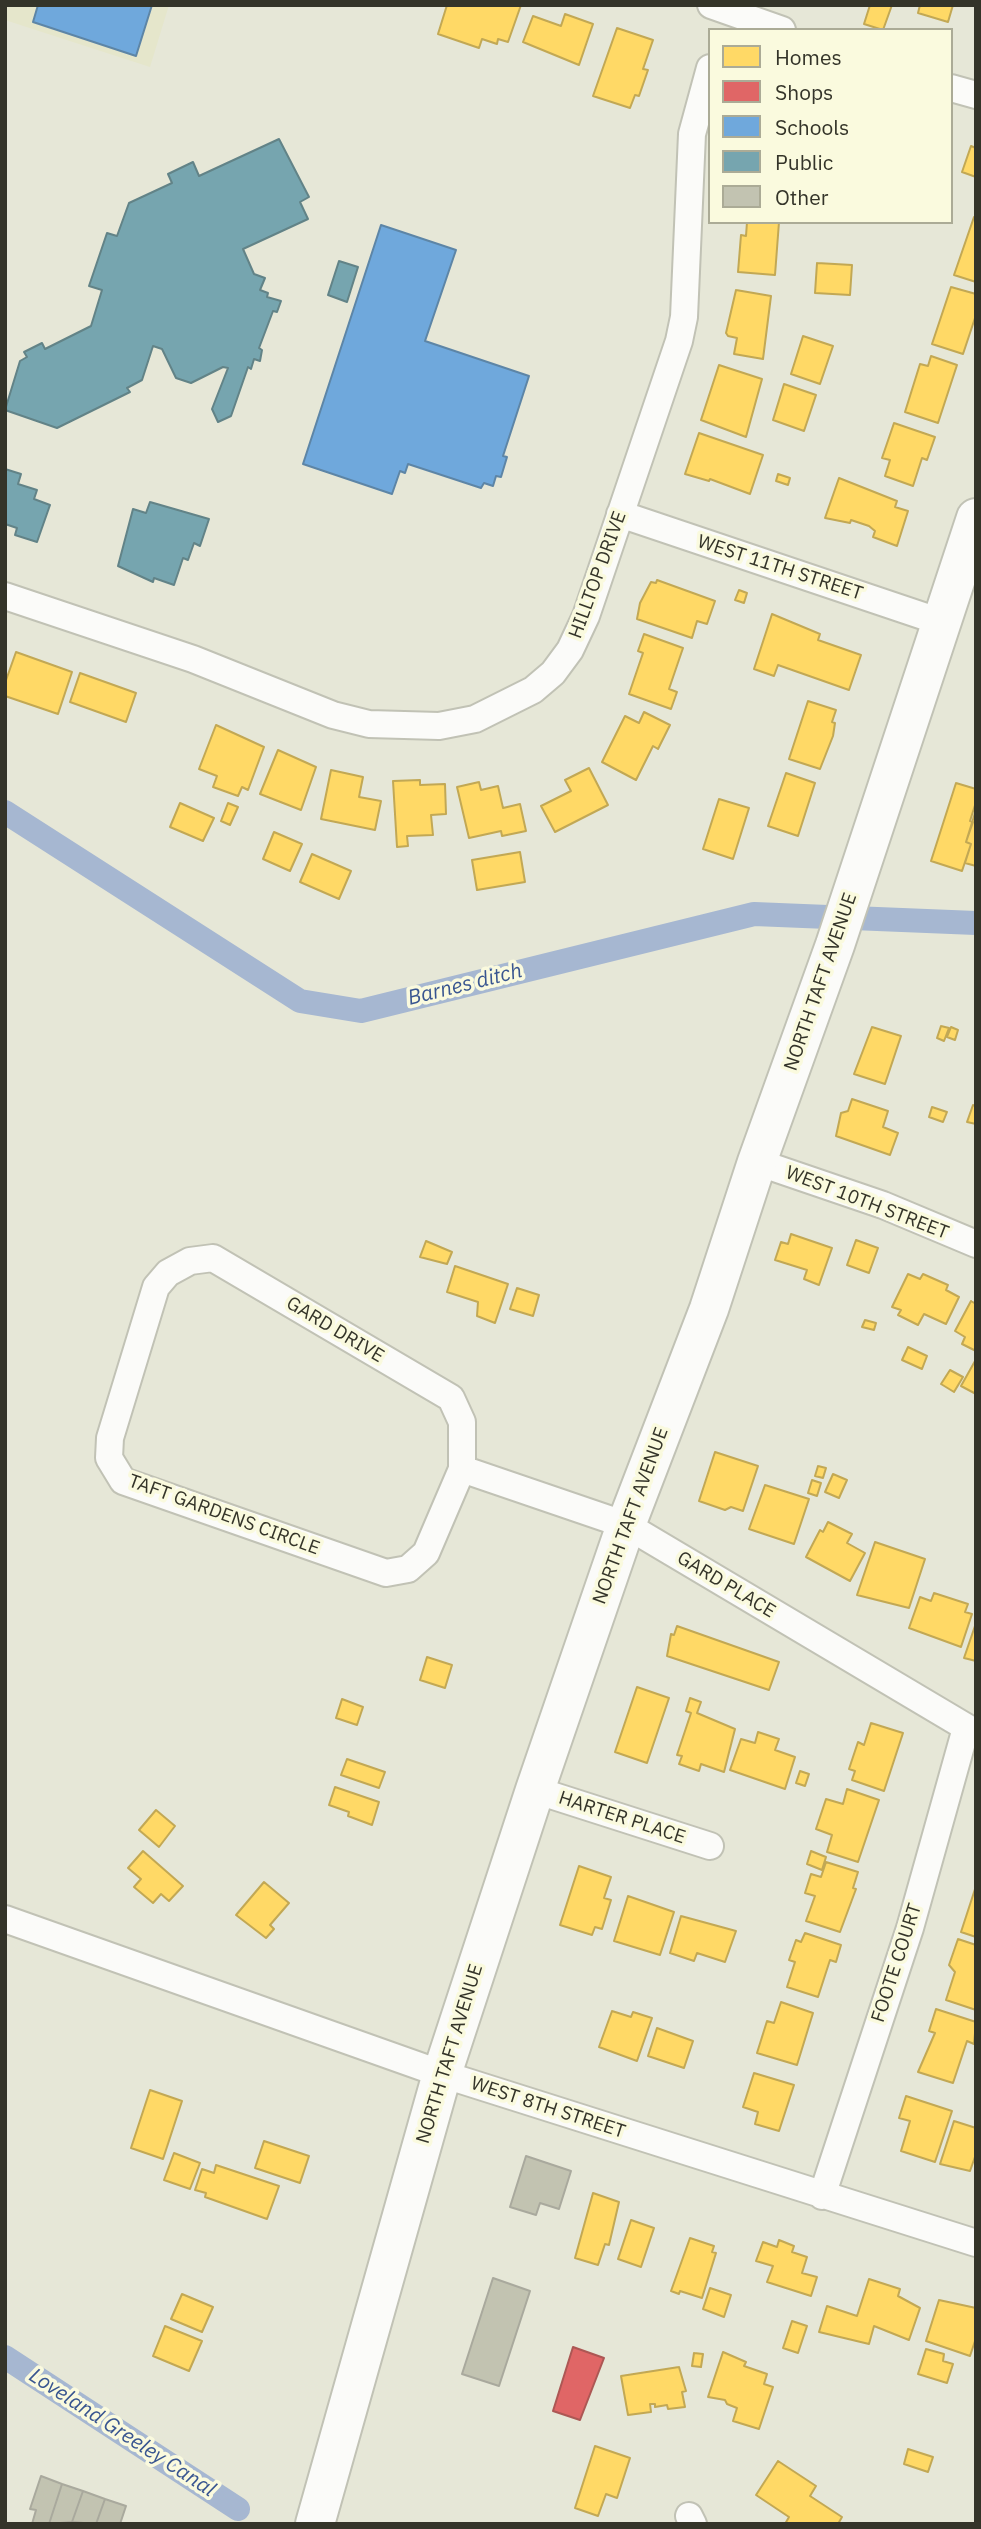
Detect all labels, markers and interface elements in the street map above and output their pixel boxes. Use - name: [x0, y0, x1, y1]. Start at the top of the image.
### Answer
- legend: [708, 28, 953, 224]
- text: Homes: [775, 43, 842, 71]
- text: Shops: [775, 78, 833, 106]
- text: Schools: [775, 113, 849, 141]
- text: Public: [775, 148, 833, 176]
- text: Other: [775, 183, 828, 211]
- street label: HILLTOP DRIVE: [564, 508, 632, 642]
- street label: WEST 11TH STREET: [694, 530, 866, 606]
- street label: NORTH TAFT AVENUE: [780, 890, 862, 1074]
- water label: Barnes ditch: [405, 959, 525, 1011]
- street label: WEST 10TH STREET: [782, 1161, 952, 1245]
- street label: GARD DRIVE: [282, 1292, 388, 1368]
- street label: NORTH TAFT AVENUE: [588, 1424, 674, 1608]
- street label: TAFT GARDENS CIRCLE: [125, 1470, 323, 1560]
- street label: GARD PLACE: [673, 1547, 779, 1623]
- street label: HARTER PLACE: [556, 1787, 688, 1849]
- street label: FOOTE COURT: [867, 1901, 927, 2025]
- street label: NORTH TAFT AVENUE: [412, 1961, 488, 2147]
- street label: WEST 8TH STREET: [468, 2072, 628, 2144]
- water label: Loveland Greeley Canal: [24, 2363, 220, 2503]

